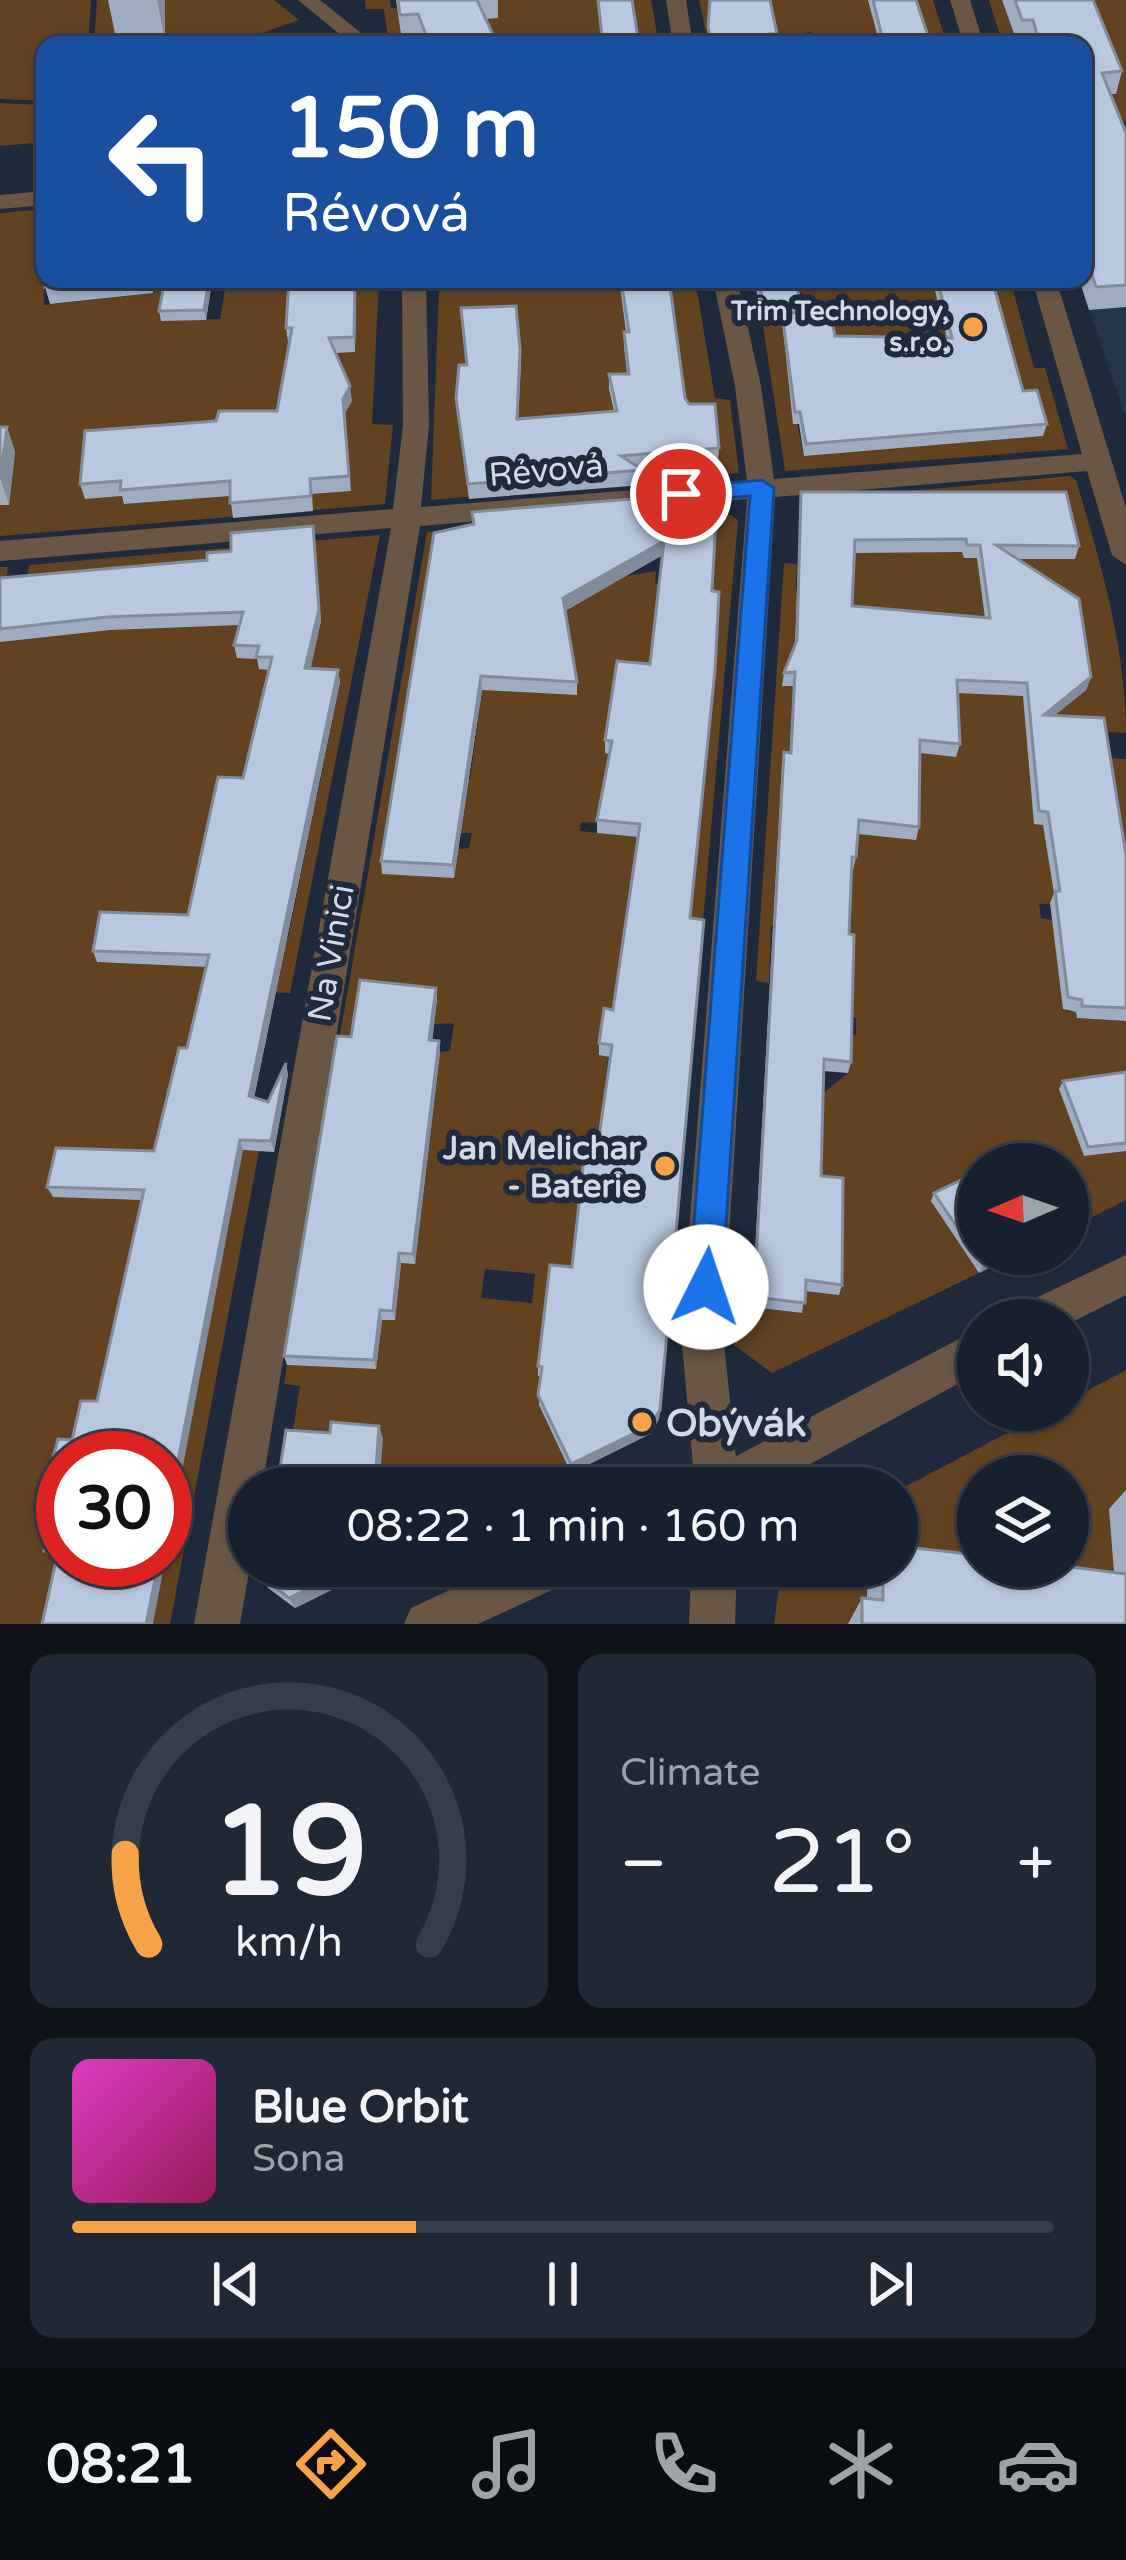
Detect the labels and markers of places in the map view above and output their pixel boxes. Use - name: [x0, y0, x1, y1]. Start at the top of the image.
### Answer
- place label: Trim Technology, s.r.o.: [730, 295, 949, 359]
- marker: Trim Technology, s.r.o.: [960, 314, 986, 340]
- pin: [630, 443, 732, 545]
- place label: Jan Melichar - Baterie: [442, 1129, 641, 1206]
- marker: Jan Melichar - Baterie: [652, 1153, 678, 1179]
- place label: Obývák: [666, 1400, 806, 1447]
- marker: Obývák: [629, 1409, 655, 1435]

